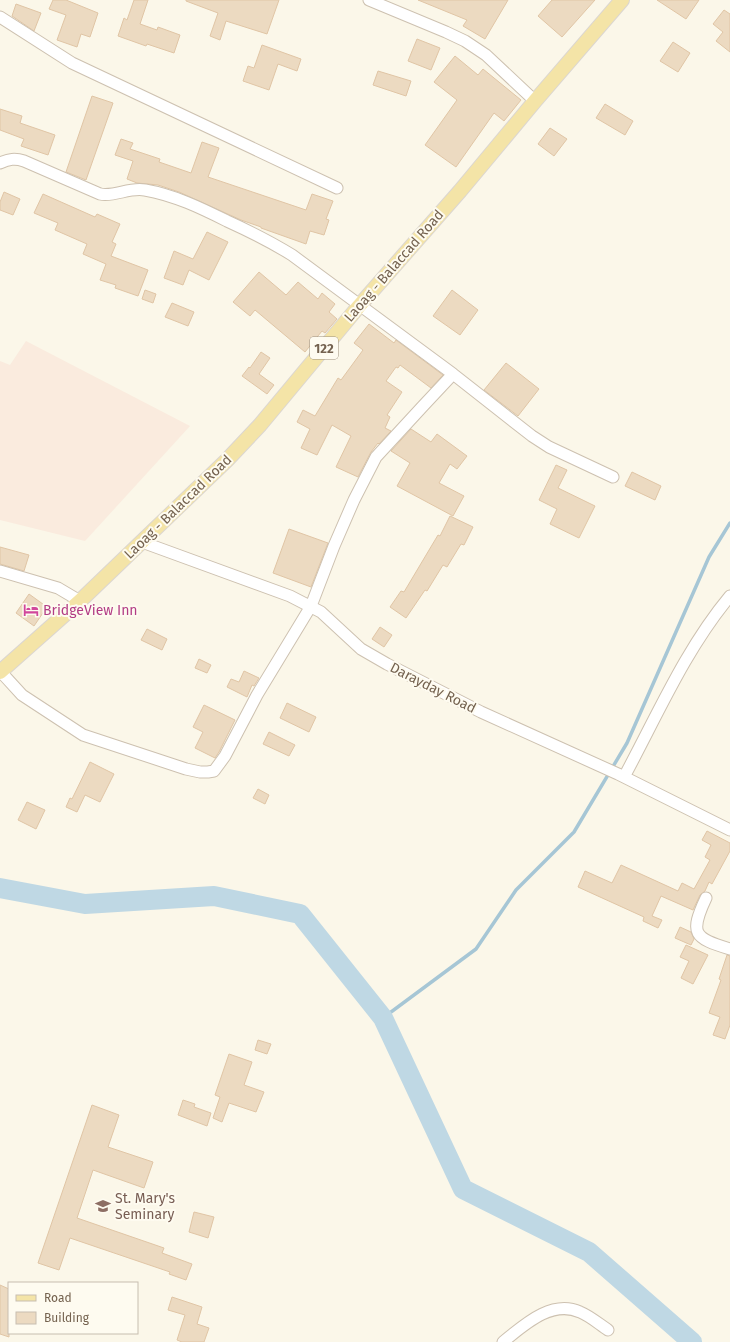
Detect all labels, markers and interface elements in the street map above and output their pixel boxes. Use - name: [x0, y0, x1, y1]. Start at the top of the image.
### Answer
- street label: Laoag - Balaccad Road: [341, 207, 447, 325]
- road number: 122: [310, 337, 338, 359]
- street label: Laoag - Balaccad Road: [121, 451, 235, 563]
- hotel icon: BridgeView Inn: [22, 601, 40, 619]
- place label: BridgeView Inn: [43, 602, 138, 619]
- street label: Darayday Road: [387, 659, 479, 717]
- place label: St. Mary's Seminary: [115, 1190, 176, 1223]
- school or university icon: St. Mary's Seminary: [94, 1197, 112, 1215]
- legend: [8, 1282, 138, 1334]
- text: Road: [44, 1291, 72, 1305]
- text: Building: [44, 1311, 90, 1325]

